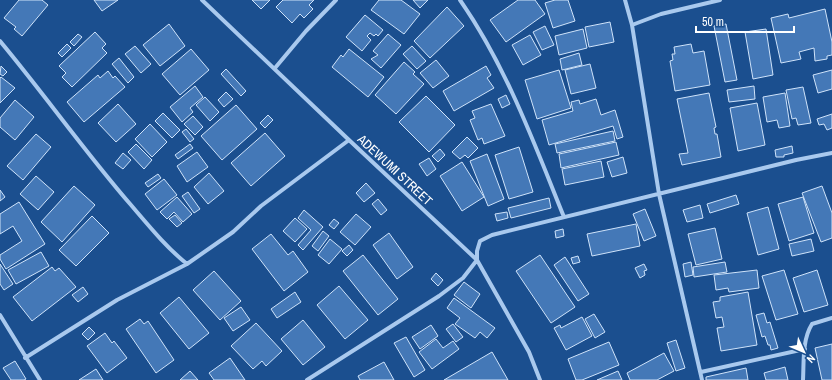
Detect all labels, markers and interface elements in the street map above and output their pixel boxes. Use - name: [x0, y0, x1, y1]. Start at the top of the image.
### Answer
- scale bar: [696, 8, 794, 34]
- text: 50 m: [702, 14, 724, 30]
- street label: ADEWUMI STREET: [353, 130, 436, 209]
- north arrow: [784, 332, 824, 372]
- text: N: [804, 352, 818, 366]

